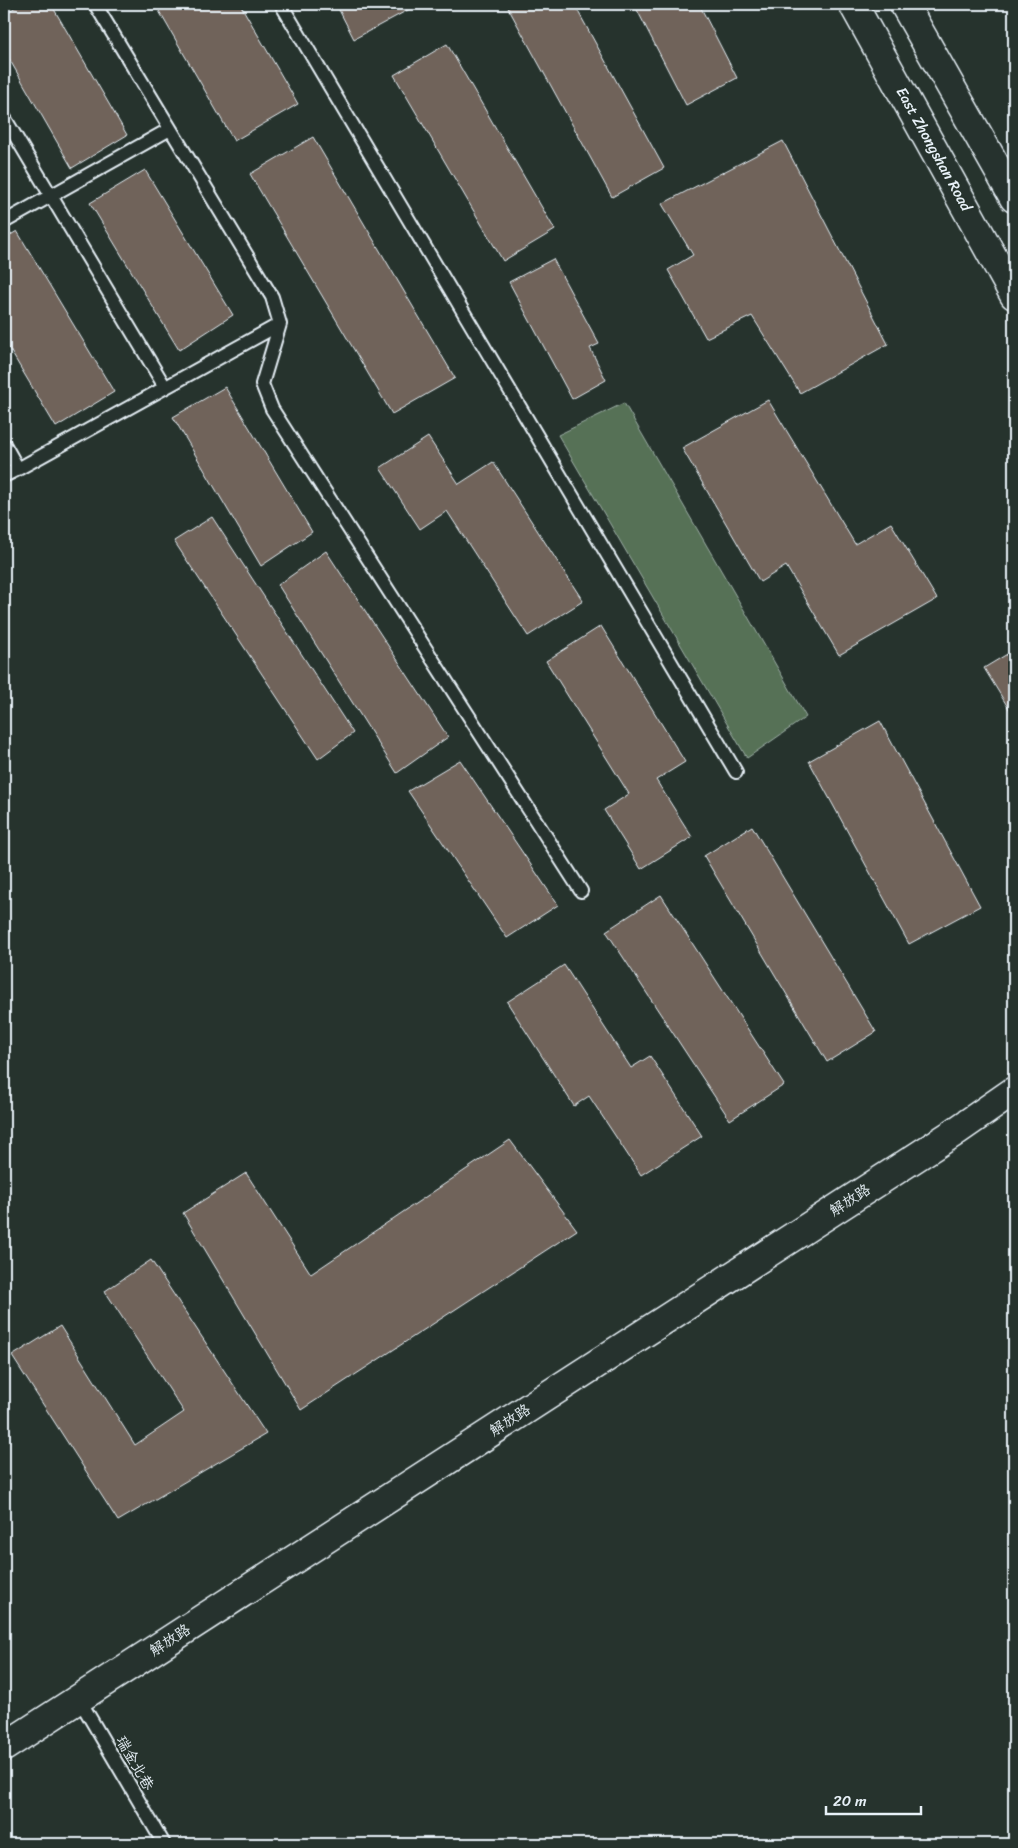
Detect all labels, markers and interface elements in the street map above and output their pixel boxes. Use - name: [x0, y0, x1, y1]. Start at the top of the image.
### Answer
- street label: East Zhongshan Road: [889, 82, 980, 217]
- street label: 解放路: [824, 1177, 876, 1223]
- street label: 解放路: [484, 1397, 536, 1443]
- street label: 解放路: [144, 1617, 196, 1663]
- street label: 瑞金北巷: [109, 1731, 161, 1795]
- scale bar: [826, 1783, 920, 1815]
- text: 20 m: [833, 1788, 867, 1814]

